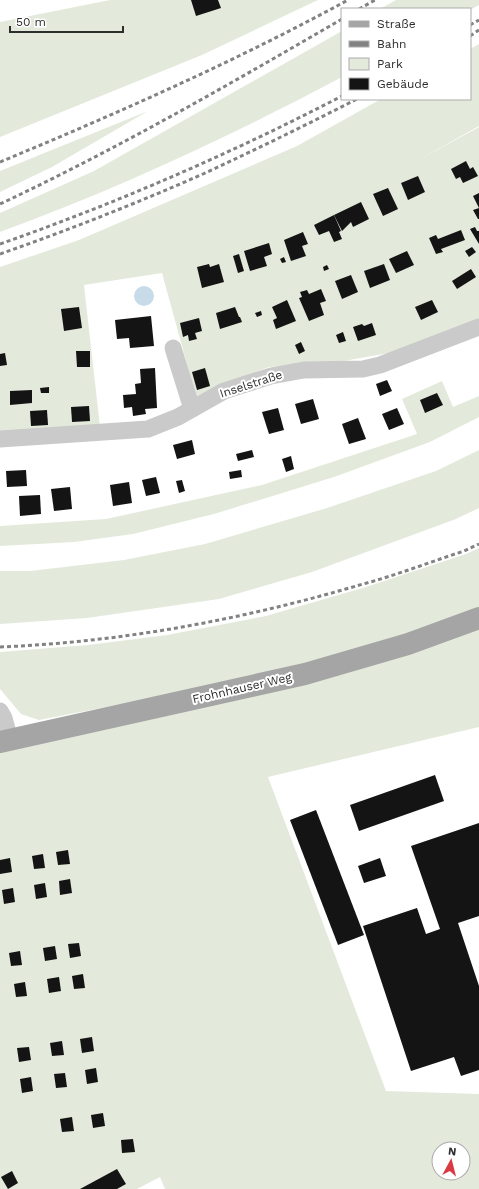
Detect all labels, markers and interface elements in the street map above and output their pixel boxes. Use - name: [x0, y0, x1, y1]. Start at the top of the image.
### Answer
- scale bar: [10, 8, 123, 34]
- legend: [341, 8, 471, 100]
- text: 50 m: [16, 15, 46, 29]
- text: Straße: [377, 17, 416, 31]
- text: Bahn: [377, 37, 406, 51]
- text: Park: [377, 57, 403, 71]
- text: Gebäude: [377, 77, 429, 91]
- street label: Inselstraße: [218, 367, 284, 401]
- street label: Frohnhauser Weg: [191, 670, 294, 706]
- north arrow: [431, 1141, 471, 1181]
- text: N: [447, 1145, 457, 1159]

